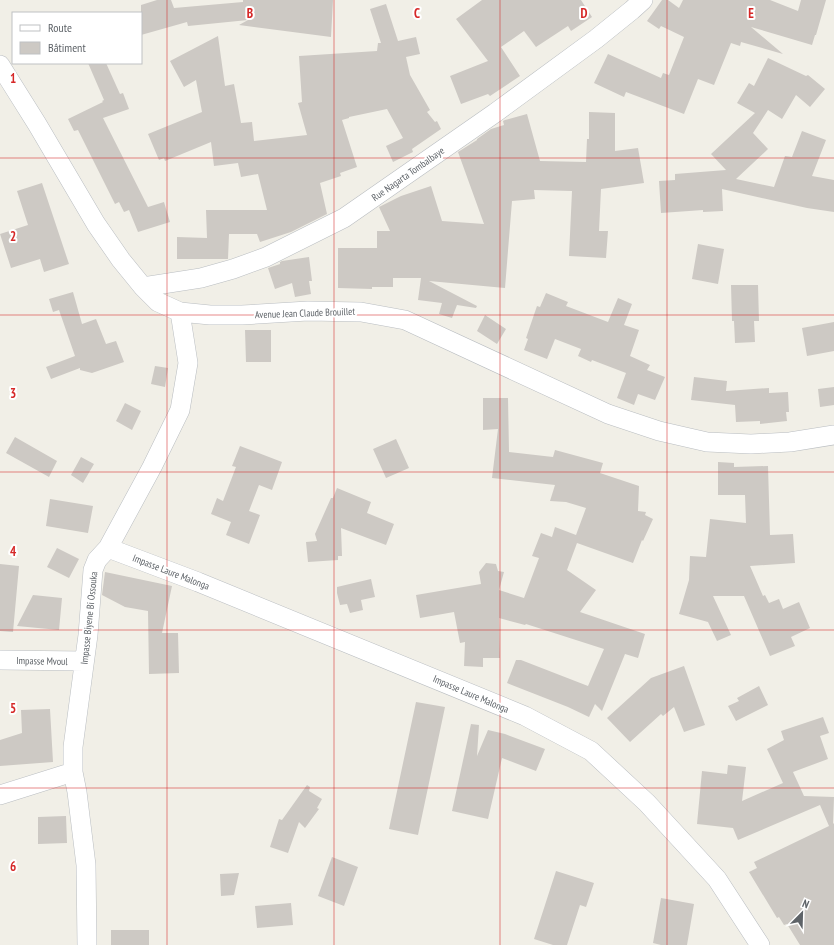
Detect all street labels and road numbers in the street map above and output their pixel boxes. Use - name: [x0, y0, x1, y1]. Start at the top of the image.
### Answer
- street label: Rue Nagarta Tombalbaye: [369, 144, 447, 204]
- street label: Avenue Jean Claude Brouillet: [255, 305, 355, 321]
- street label: Impasse Laure Malonga: [131, 551, 211, 593]
- street label: Impasse Biyene Bi Ossouka: [78, 571, 100, 665]
- street label: Impasse Mvoul: [16, 654, 68, 668]
- street label: Impasse Laure Malonga: [431, 672, 511, 716]

